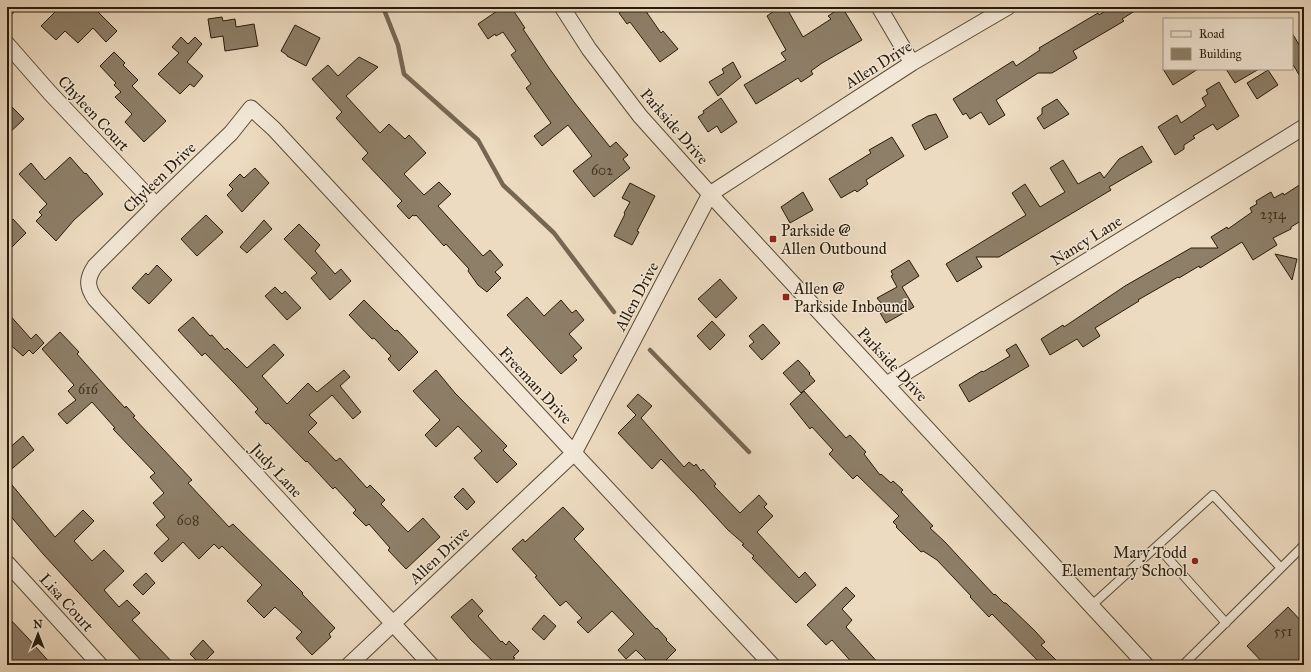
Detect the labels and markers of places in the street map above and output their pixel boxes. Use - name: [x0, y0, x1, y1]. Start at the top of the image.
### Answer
- place label: Parkside @ Allen Outbound: [780, 221, 887, 258]
- marker: Parkside @ Allen Outbound: [768, 234, 778, 244]
- place label: Allen @ Parkside Inbound: [793, 279, 908, 316]
- marker: Allen @ Parkside Inbound: [781, 292, 791, 302]
- place label: Mary Todd Elementary School: [1061, 543, 1188, 580]
- marker: Mary Todd Elementary School: [1190, 556, 1200, 566]

